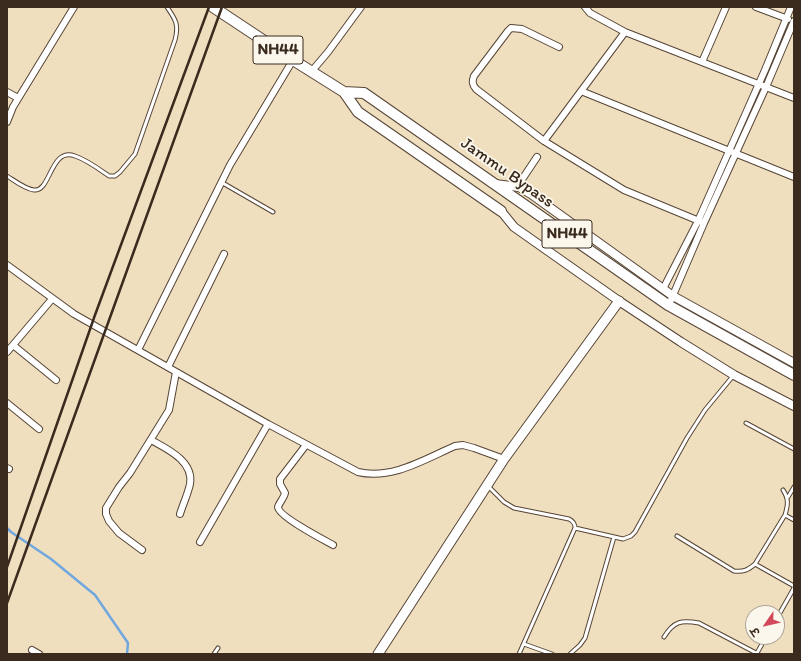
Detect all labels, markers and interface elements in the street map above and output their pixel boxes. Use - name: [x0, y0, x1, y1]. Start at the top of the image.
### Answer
- road number: NH44: [253, 36, 303, 64]
- street label: Jammu Bypass: [456, 133, 558, 213]
- road number: NH44: [542, 220, 592, 248]
- north arrow: [745, 605, 785, 645]
- text: उ: [748, 625, 763, 638]

